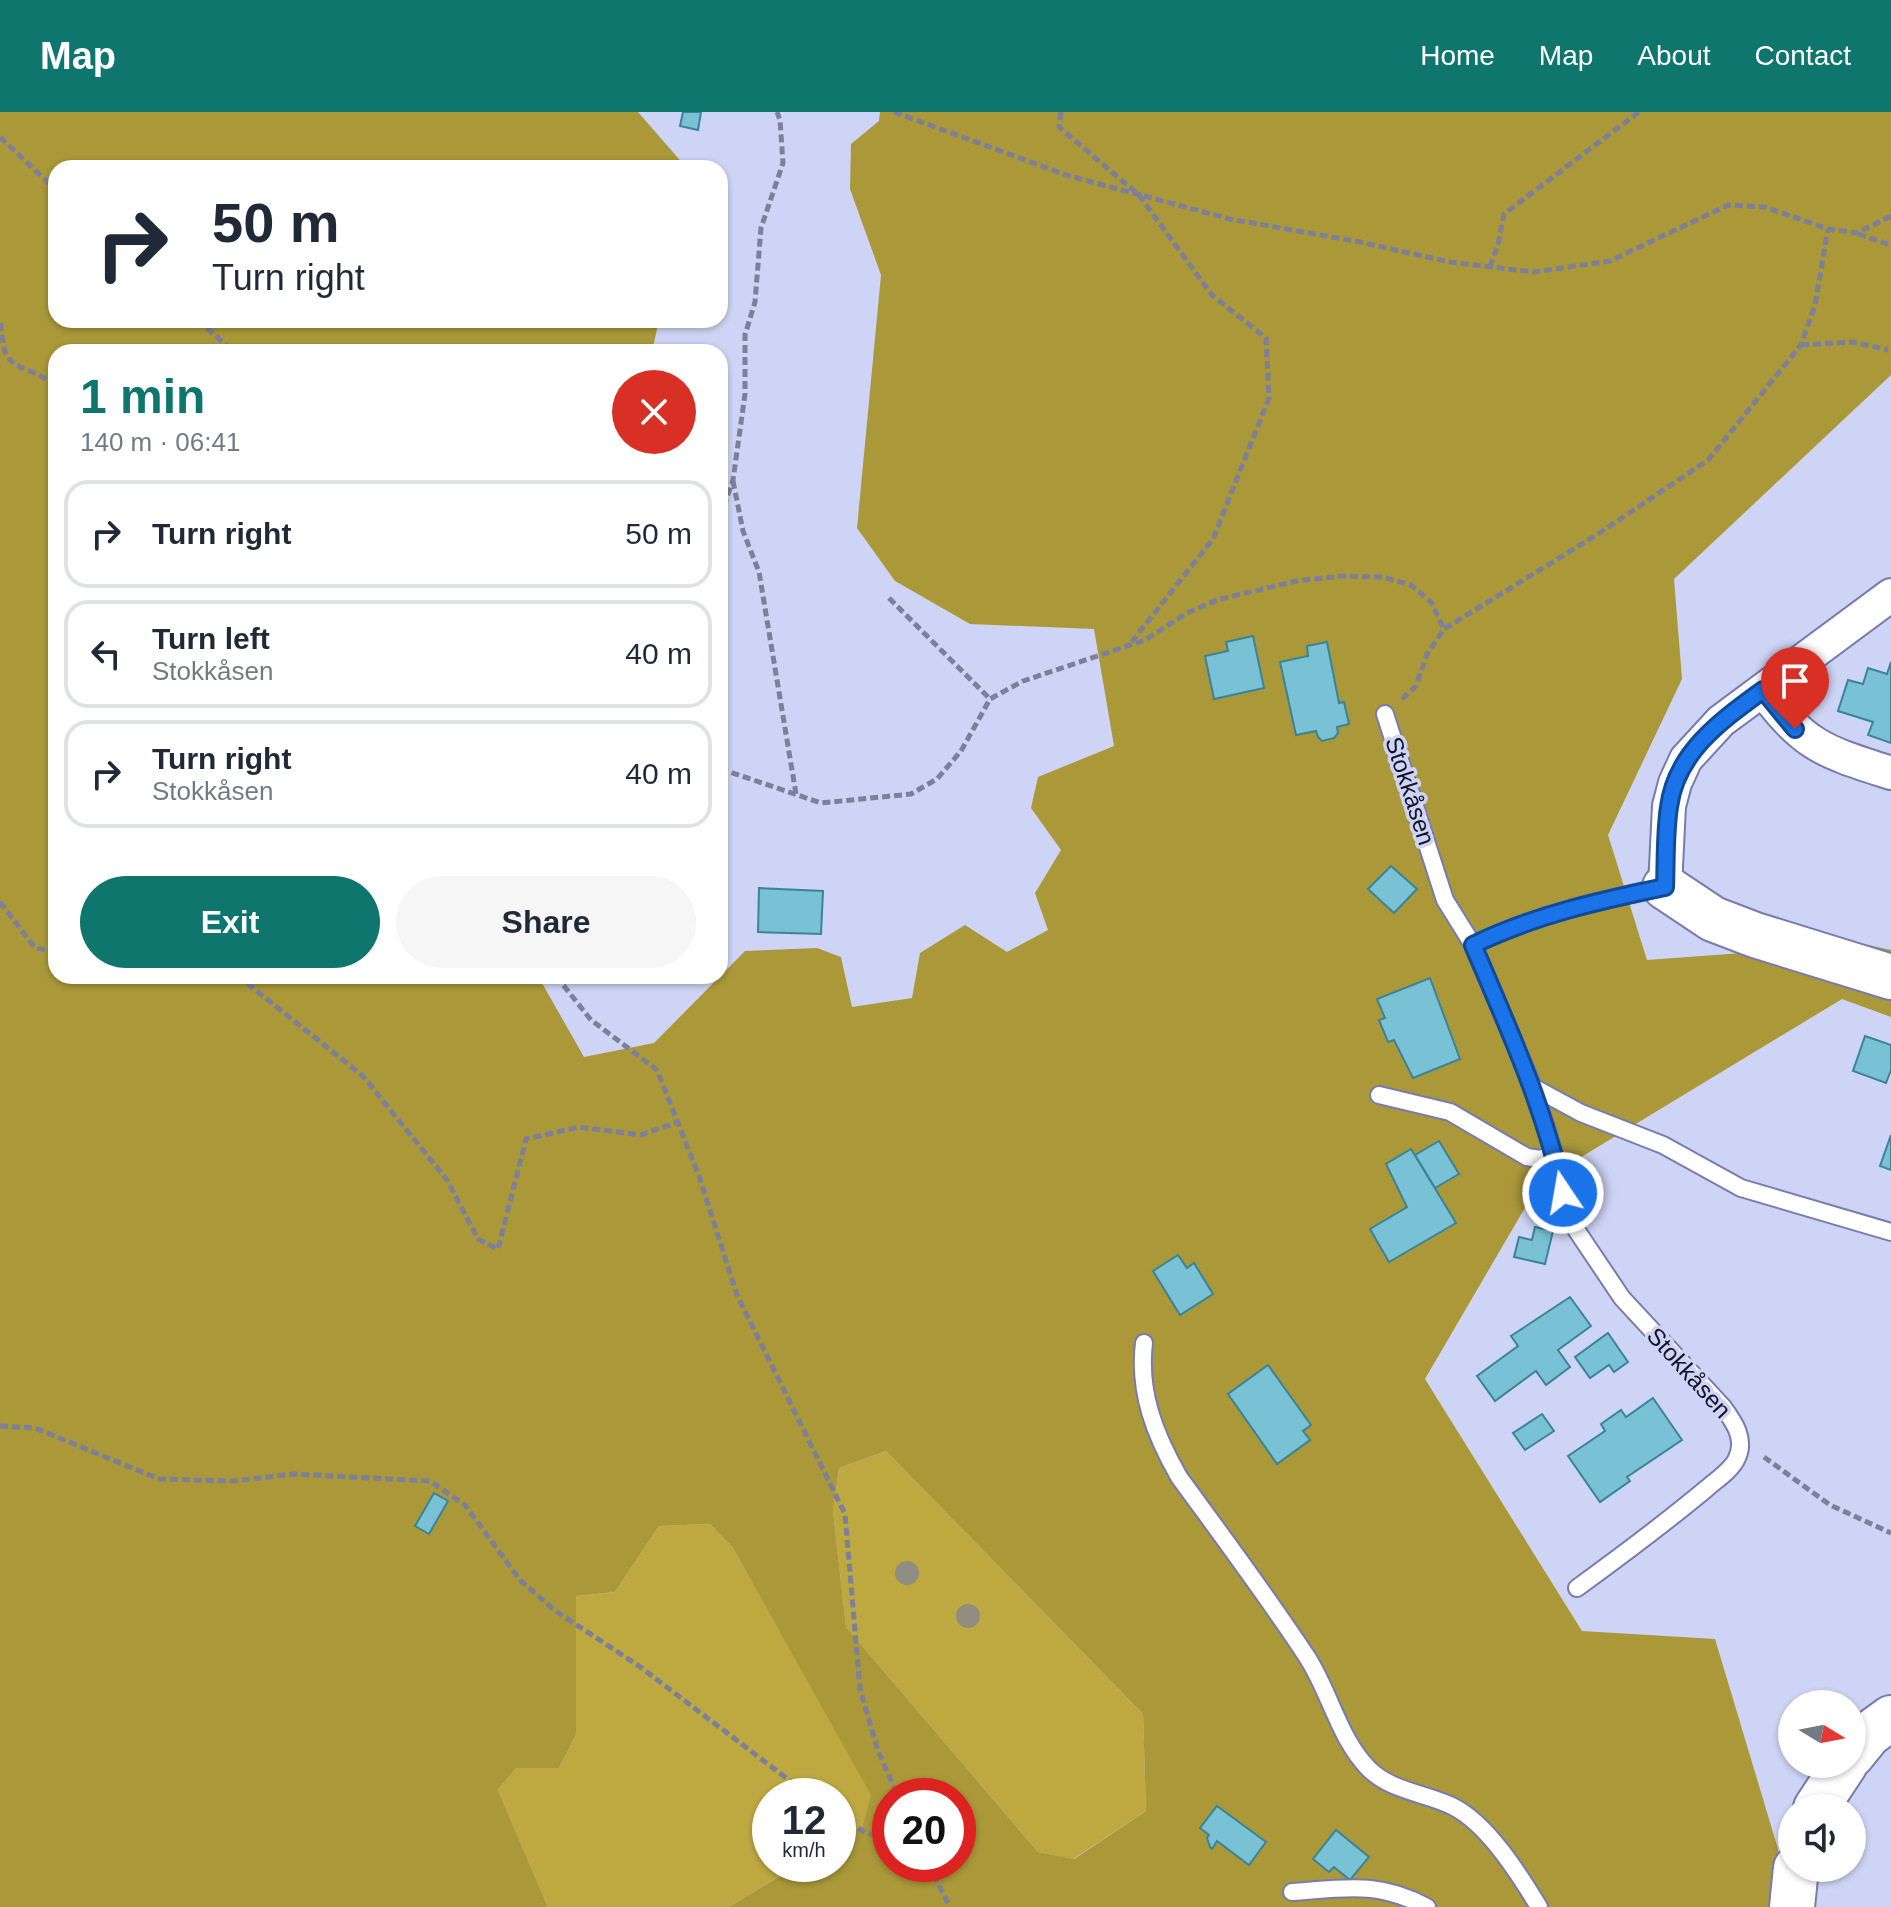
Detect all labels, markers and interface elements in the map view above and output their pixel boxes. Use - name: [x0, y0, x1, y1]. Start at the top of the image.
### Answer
- text: Map: [40, 35, 116, 77]
- text: Home: [1420, 40, 1495, 71]
- text: Map: [1539, 40, 1593, 71]
- text: About: [1637, 40, 1711, 71]
- text: Contact: [1755, 40, 1851, 71]
- text: 50 m: [212, 191, 340, 254]
- icon: right: [80, 192, 184, 296]
- text: Turn right: [212, 257, 365, 298]
- text: 1 min: [80, 370, 205, 423]
- button: close: [612, 370, 696, 454]
- text: 140 m · 06:41: [80, 427, 240, 457]
- icon: right: [84, 512, 128, 556]
- text: Turn right: [152, 517, 291, 550]
- text: 50 m: [625, 517, 692, 550]
- text: Turn left: [152, 622, 270, 655]
- icon: left: [84, 632, 128, 676]
- text: 40 m: [625, 637, 692, 670]
- pin: [1761, 647, 1829, 729]
- text: Stokkåsen: [152, 656, 273, 686]
- icon: arrive: [1773, 659, 1817, 703]
- street label: Stokkåsen: [1380, 733, 1441, 848]
- text: Turn right: [152, 742, 291, 775]
- icon: right: [84, 752, 128, 796]
- text: 40 m: [625, 757, 692, 790]
- text: Stokkåsen: [152, 776, 273, 806]
- button: Exit: [80, 876, 380, 968]
- button: Share: [396, 876, 696, 968]
- position arrow: [1521, 1151, 1605, 1235]
- street label: Stokkåsen: [1642, 1322, 1737, 1423]
- north arrow: [1778, 1690, 1866, 1778]
- map controls: [1778, 1690, 1866, 1882]
- speed limit sign: 20: [872, 1778, 976, 1882]
- button: sound: [1778, 1794, 1866, 1882]
- text: 12: [782, 1798, 826, 1842]
- text: km/h: [782, 1839, 826, 1861]

